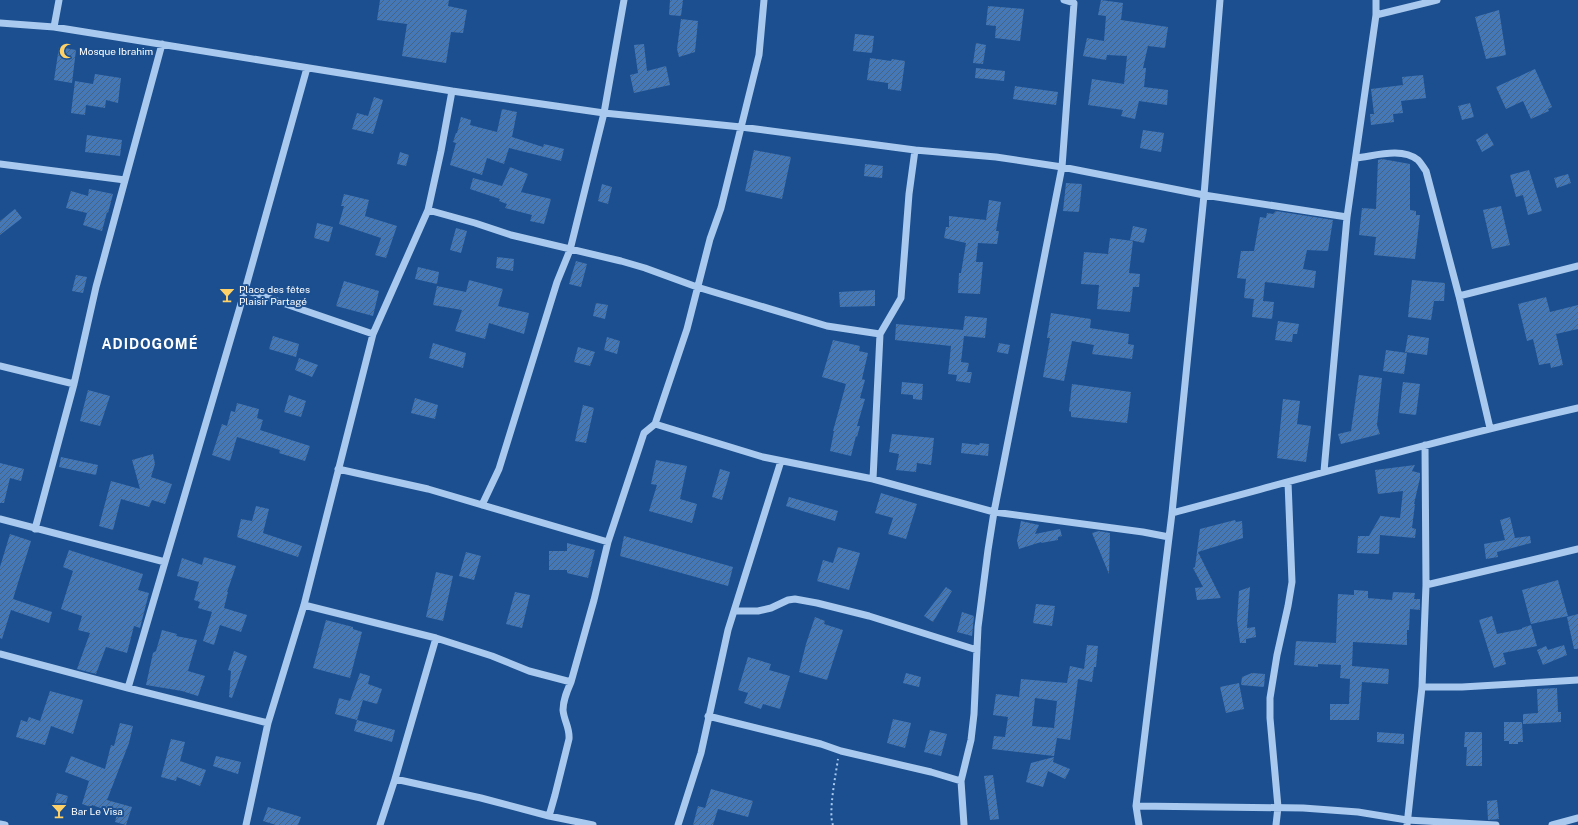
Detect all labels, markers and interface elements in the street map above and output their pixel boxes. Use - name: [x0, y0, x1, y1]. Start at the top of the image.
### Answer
- mosque icon: Mosque Ibrahim: [58, 42, 76, 60]
- place label: Mosque Ibrahim: [79, 45, 153, 57]
- place label: Place des fêtes Plaisir Partagé: [239, 283, 310, 307]
- bar icon: Place des fêtes Plaisir Partagé: [218, 286, 236, 304]
- district label: ADIDOGOMÉ: [101, 335, 199, 352]
- bar icon: Bar Le Visa: [50, 802, 68, 820]
- place label: Bar Le Visa: [71, 805, 123, 817]

